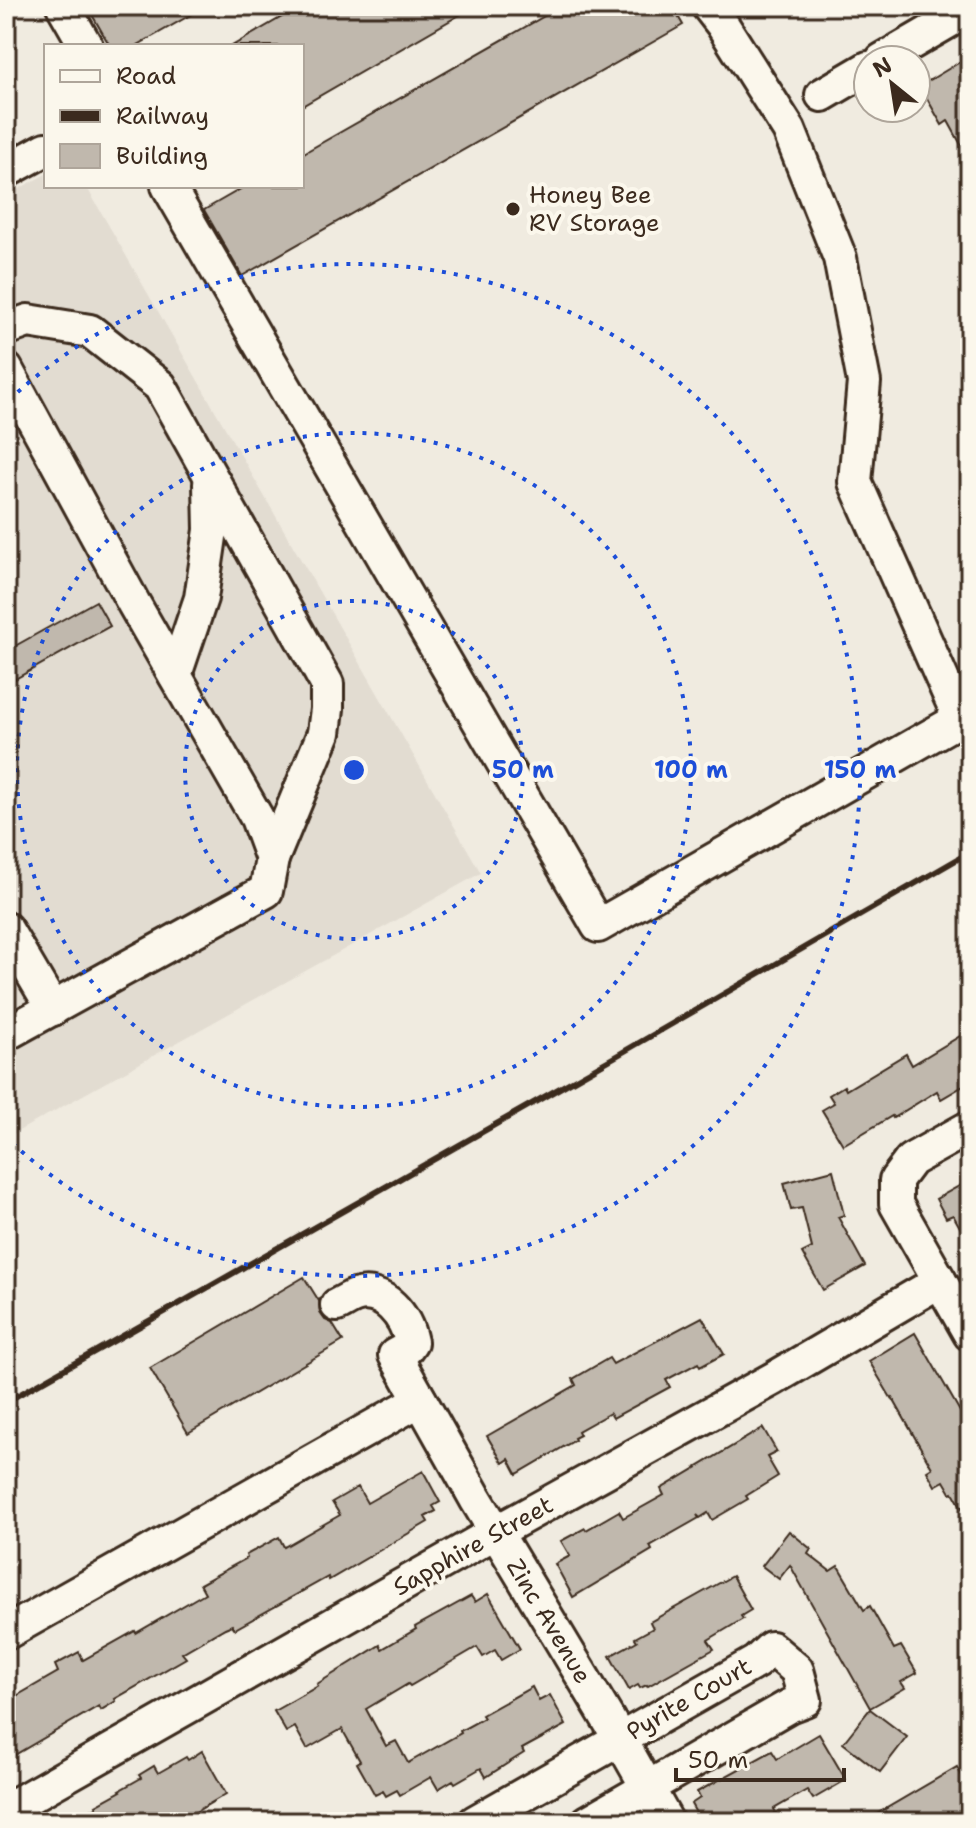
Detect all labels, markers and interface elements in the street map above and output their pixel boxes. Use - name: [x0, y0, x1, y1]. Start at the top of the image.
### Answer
- legend: [44, 44, 304, 188]
- north arrow: [852, 44, 932, 124]
- text: N: [867, 50, 897, 84]
- text: Road: [116, 60, 176, 92]
- text: Railway: [116, 100, 209, 132]
- text: Building: [116, 140, 208, 172]
- place label: Honey Bee RV Storage: [529, 179, 660, 239]
- marker: Honey Bee RV Storage: [504, 200, 522, 218]
- text: 50 m: [492, 754, 554, 786]
- text: 100 m: [654, 754, 728, 786]
- text: 150 m: [824, 754, 896, 786]
- centre of rings: [340, 756, 368, 784]
- street label: Sapphire Street: [387, 1489, 559, 1603]
- street label: Zinc Avenue: [499, 1553, 599, 1689]
- street label: Pyrite Court: [621, 1650, 757, 1748]
- scale bar: [676, 1732, 844, 1782]
- text: 50 m: [688, 1744, 748, 1776]

